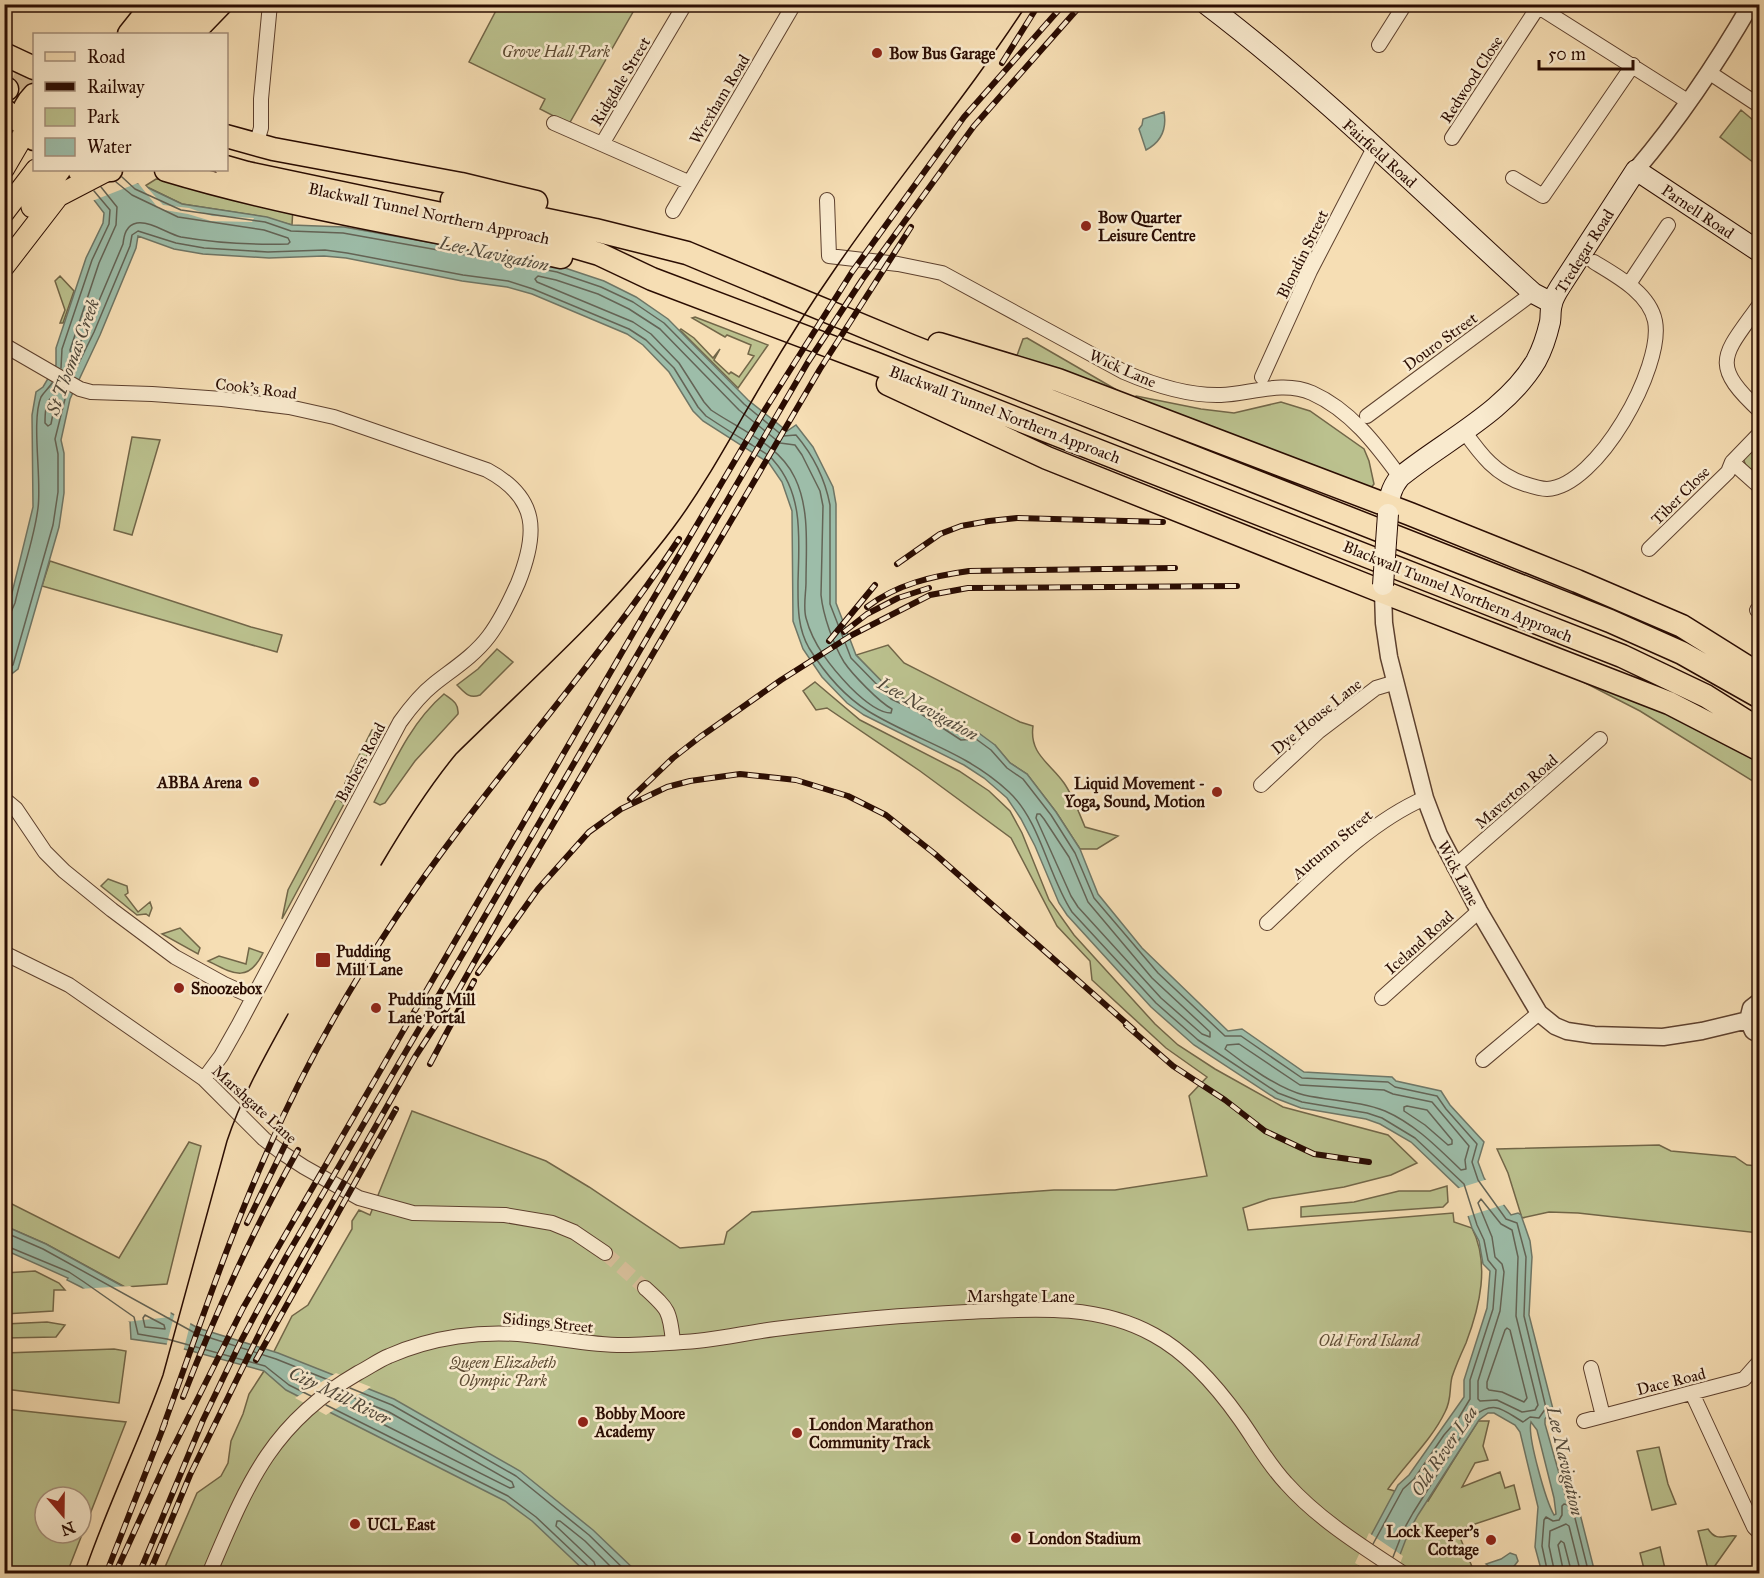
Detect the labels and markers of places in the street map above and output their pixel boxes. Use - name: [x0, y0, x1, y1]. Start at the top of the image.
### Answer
- place label: Bow Bus Garage: [889, 44, 996, 64]
- marker: Bow Bus Garage: [870, 46, 884, 60]
- place label: Bow Quarter Leisure Centre: [1098, 208, 1196, 245]
- marker: Bow Quarter Leisure Centre: [1079, 219, 1093, 233]
- place label: ABBA Arena: [156, 773, 243, 792]
- place label: Liquid Movement - Yoga, Sound, Motion: [1063, 774, 1205, 812]
- marker: ABBA Arena: [247, 775, 261, 789]
- marker: Liquid Movement - Yoga, Sound, Motion: [1210, 785, 1224, 799]
- place label: Pudding Mill Lane: [336, 942, 403, 979]
- marker: Pudding Mill Lane: [314, 951, 332, 969]
- place label: Snoozebox: [191, 979, 263, 998]
- marker: Snoozebox: [172, 981, 186, 995]
- place label: Pudding Mill Lane Portal: [388, 990, 476, 1027]
- marker: Pudding Mill Lane Portal: [369, 1001, 383, 1015]
- place label: Bobby Moore Academy: [594, 1404, 686, 1442]
- marker: Bobby Moore Academy: [576, 1415, 590, 1429]
- place label: London Marathon Community Track: [809, 1415, 934, 1453]
- marker: London Marathon Community Track: [790, 1426, 804, 1440]
- place label: UCL East: [367, 1515, 436, 1534]
- marker: UCL East: [348, 1517, 362, 1531]
- place label: Lock Keeper's Cottage: [1386, 1522, 1479, 1560]
- place label: London Stadium: [1028, 1529, 1141, 1548]
- marker: London Stadium: [1009, 1531, 1023, 1545]
- marker: Lock Keeper's Cottage: [1484, 1533, 1498, 1547]

